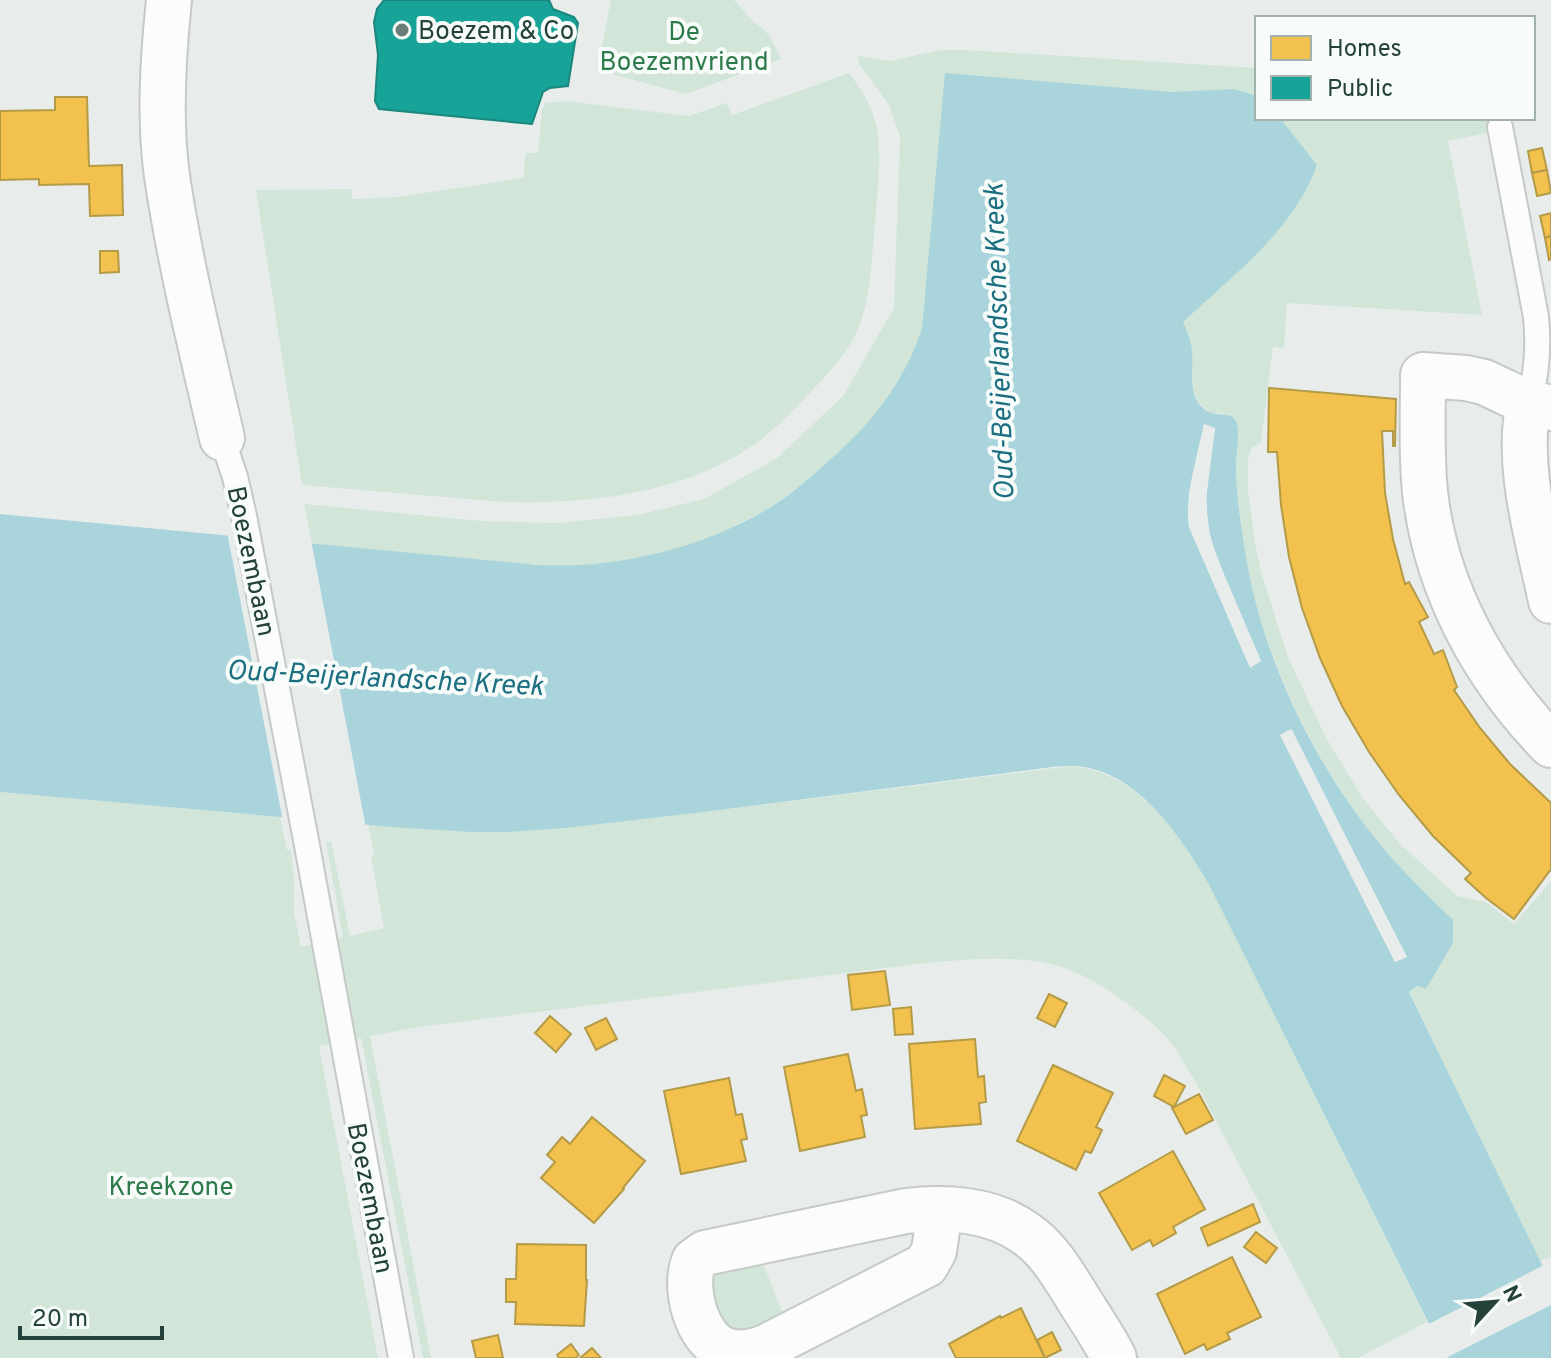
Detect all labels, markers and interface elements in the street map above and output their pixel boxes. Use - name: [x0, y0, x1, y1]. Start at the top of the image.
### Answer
- place label: Boezem & Co: [418, 16, 574, 49]
- legend: [1255, 16, 1535, 120]
- park label: De Boezemvriend: [599, 17, 769, 80]
- marker: Boezem & Co: [393, 21, 411, 39]
- text: Homes: [1327, 35, 1402, 65]
- text: Public: [1327, 75, 1393, 105]
- water label: Oud-Beijerlandsche Kreek: [977, 182, 1025, 501]
- street label: Boezembaan: [218, 483, 282, 640]
- water label: Oud-Beijerlandsche Kreek: [225, 654, 545, 706]
- street label: Boezembaan: [338, 1120, 399, 1276]
- park label: Kreekzone: [108, 1172, 234, 1205]
- north arrow: [1455, 1262, 1535, 1342]
- text: N: [1495, 1281, 1526, 1307]
- scale bar: [20, 1290, 162, 1340]
- text: 20 m: [32, 1305, 88, 1335]

